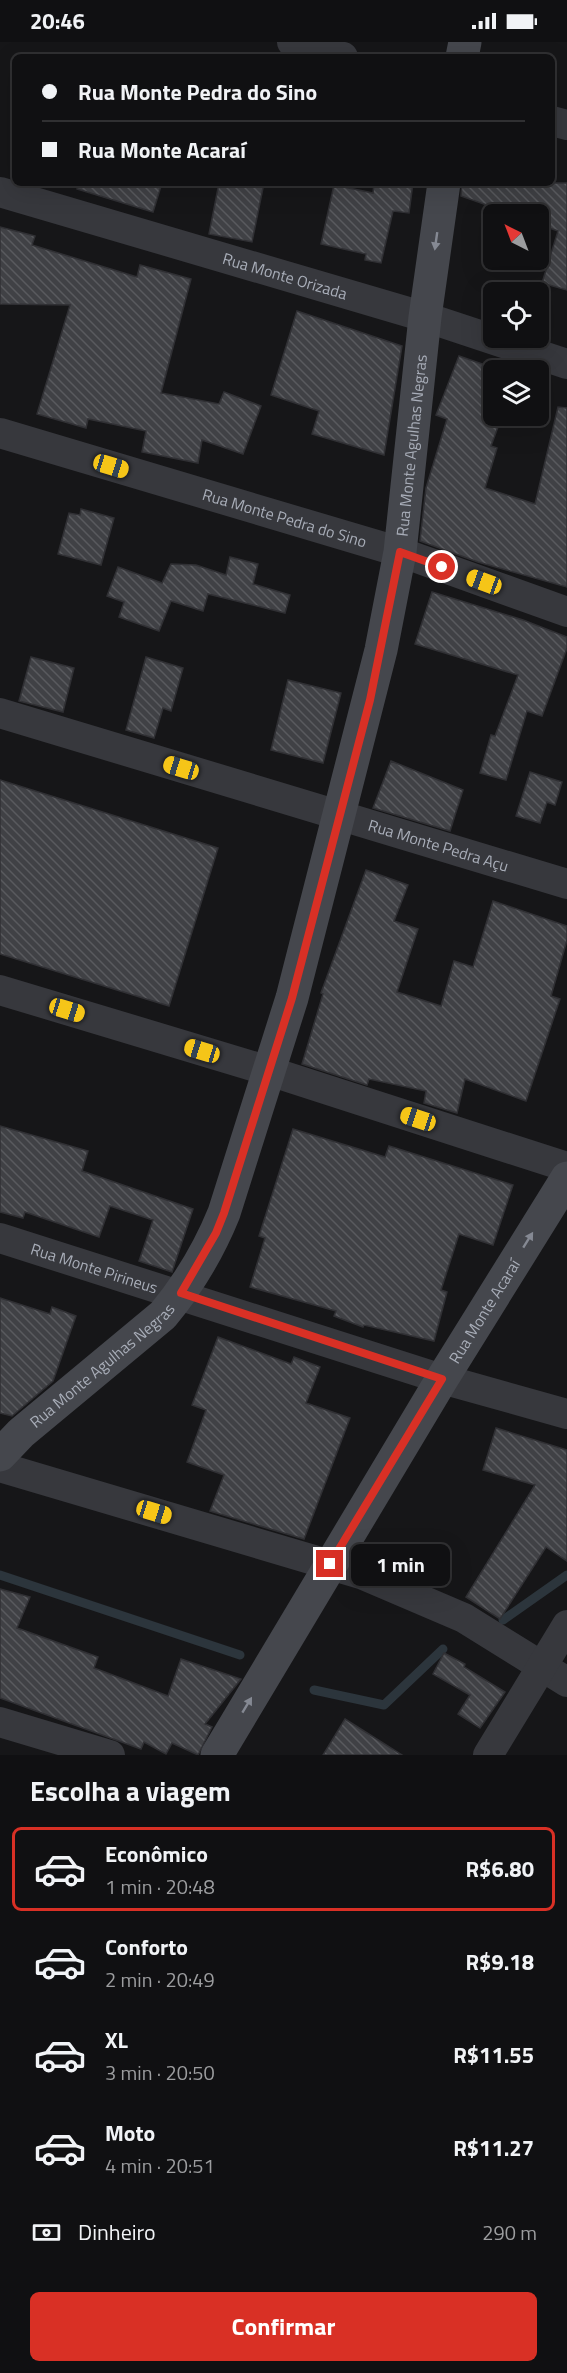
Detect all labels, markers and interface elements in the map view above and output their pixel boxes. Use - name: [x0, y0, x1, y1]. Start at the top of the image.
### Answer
- text: 20:46: [30, 4, 85, 38]
- text: Rua Monte Pedra do Sino: [78, 75, 317, 109]
- text: Rua Monte Acaraí: [78, 133, 246, 167]
- north arrow: [483, 204, 549, 270]
- map controls: [483, 204, 549, 426]
- one-way arrow: [431, 232, 441, 251]
- street label: Rua Monte Orizada: [220, 246, 350, 306]
- button: locate: [483, 282, 549, 348]
- street label: Rua Monte Agulhas Negras: [390, 353, 433, 538]
- button: layers: [483, 360, 549, 426]
- car: [91, 452, 131, 480]
- street label: Rua Monte Pedra do Sino: [200, 482, 370, 553]
- route start: [428, 553, 455, 580]
- car: [464, 567, 504, 597]
- car: [161, 754, 201, 782]
- street label: Rua Monte Pedra Açu: [365, 813, 512, 878]
- car: [47, 996, 87, 1024]
- car: [182, 1037, 222, 1065]
- car: [398, 1105, 438, 1133]
- one-way arrow: [523, 1232, 534, 1248]
- street label: Rua Monte Pirineus: [28, 1237, 161, 1300]
- street label: Rua Monte Acaraí: [443, 1253, 527, 1368]
- street label: Rua Monte Agulhas Negras: [24, 1298, 180, 1433]
- car: [134, 1498, 174, 1526]
- callout: 1 min: [351, 1543, 450, 1585]
- text: 1 min: [376, 1549, 425, 1580]
- route end: [316, 1550, 343, 1577]
- one-way arrow: [241, 1697, 252, 1713]
- text: Escolha a viagem: [30, 1770, 231, 1811]
- text: Econômico: [105, 1837, 208, 1871]
- icon: car: [33, 1842, 87, 1896]
- text: R$6.80: [465, 1852, 534, 1886]
- text: 1 min · 20:48: [105, 1871, 215, 1902]
- text: Conforto: [105, 1930, 188, 1964]
- icon: car: [33, 1935, 87, 1989]
- text: R$9.18: [465, 1945, 534, 1979]
- text: 2 min · 20:49: [105, 1964, 215, 1995]
- text: XL: [105, 2023, 128, 2057]
- icon: car: [33, 2028, 87, 2082]
- text: R$11.55: [453, 2038, 534, 2072]
- text: 3 min · 20:50: [105, 2057, 215, 2088]
- text: Moto: [105, 2116, 155, 2150]
- icon: car: [33, 2121, 87, 2175]
- text: R$11.27: [453, 2131, 534, 2165]
- text: 4 min · 20:51: [105, 2150, 215, 2181]
- text: Dinheiro: [78, 2215, 156, 2249]
- icon: cash: [30, 2216, 63, 2249]
- text: 290 m: [482, 2217, 537, 2248]
- button: Confirmar: [30, 2292, 537, 2361]

